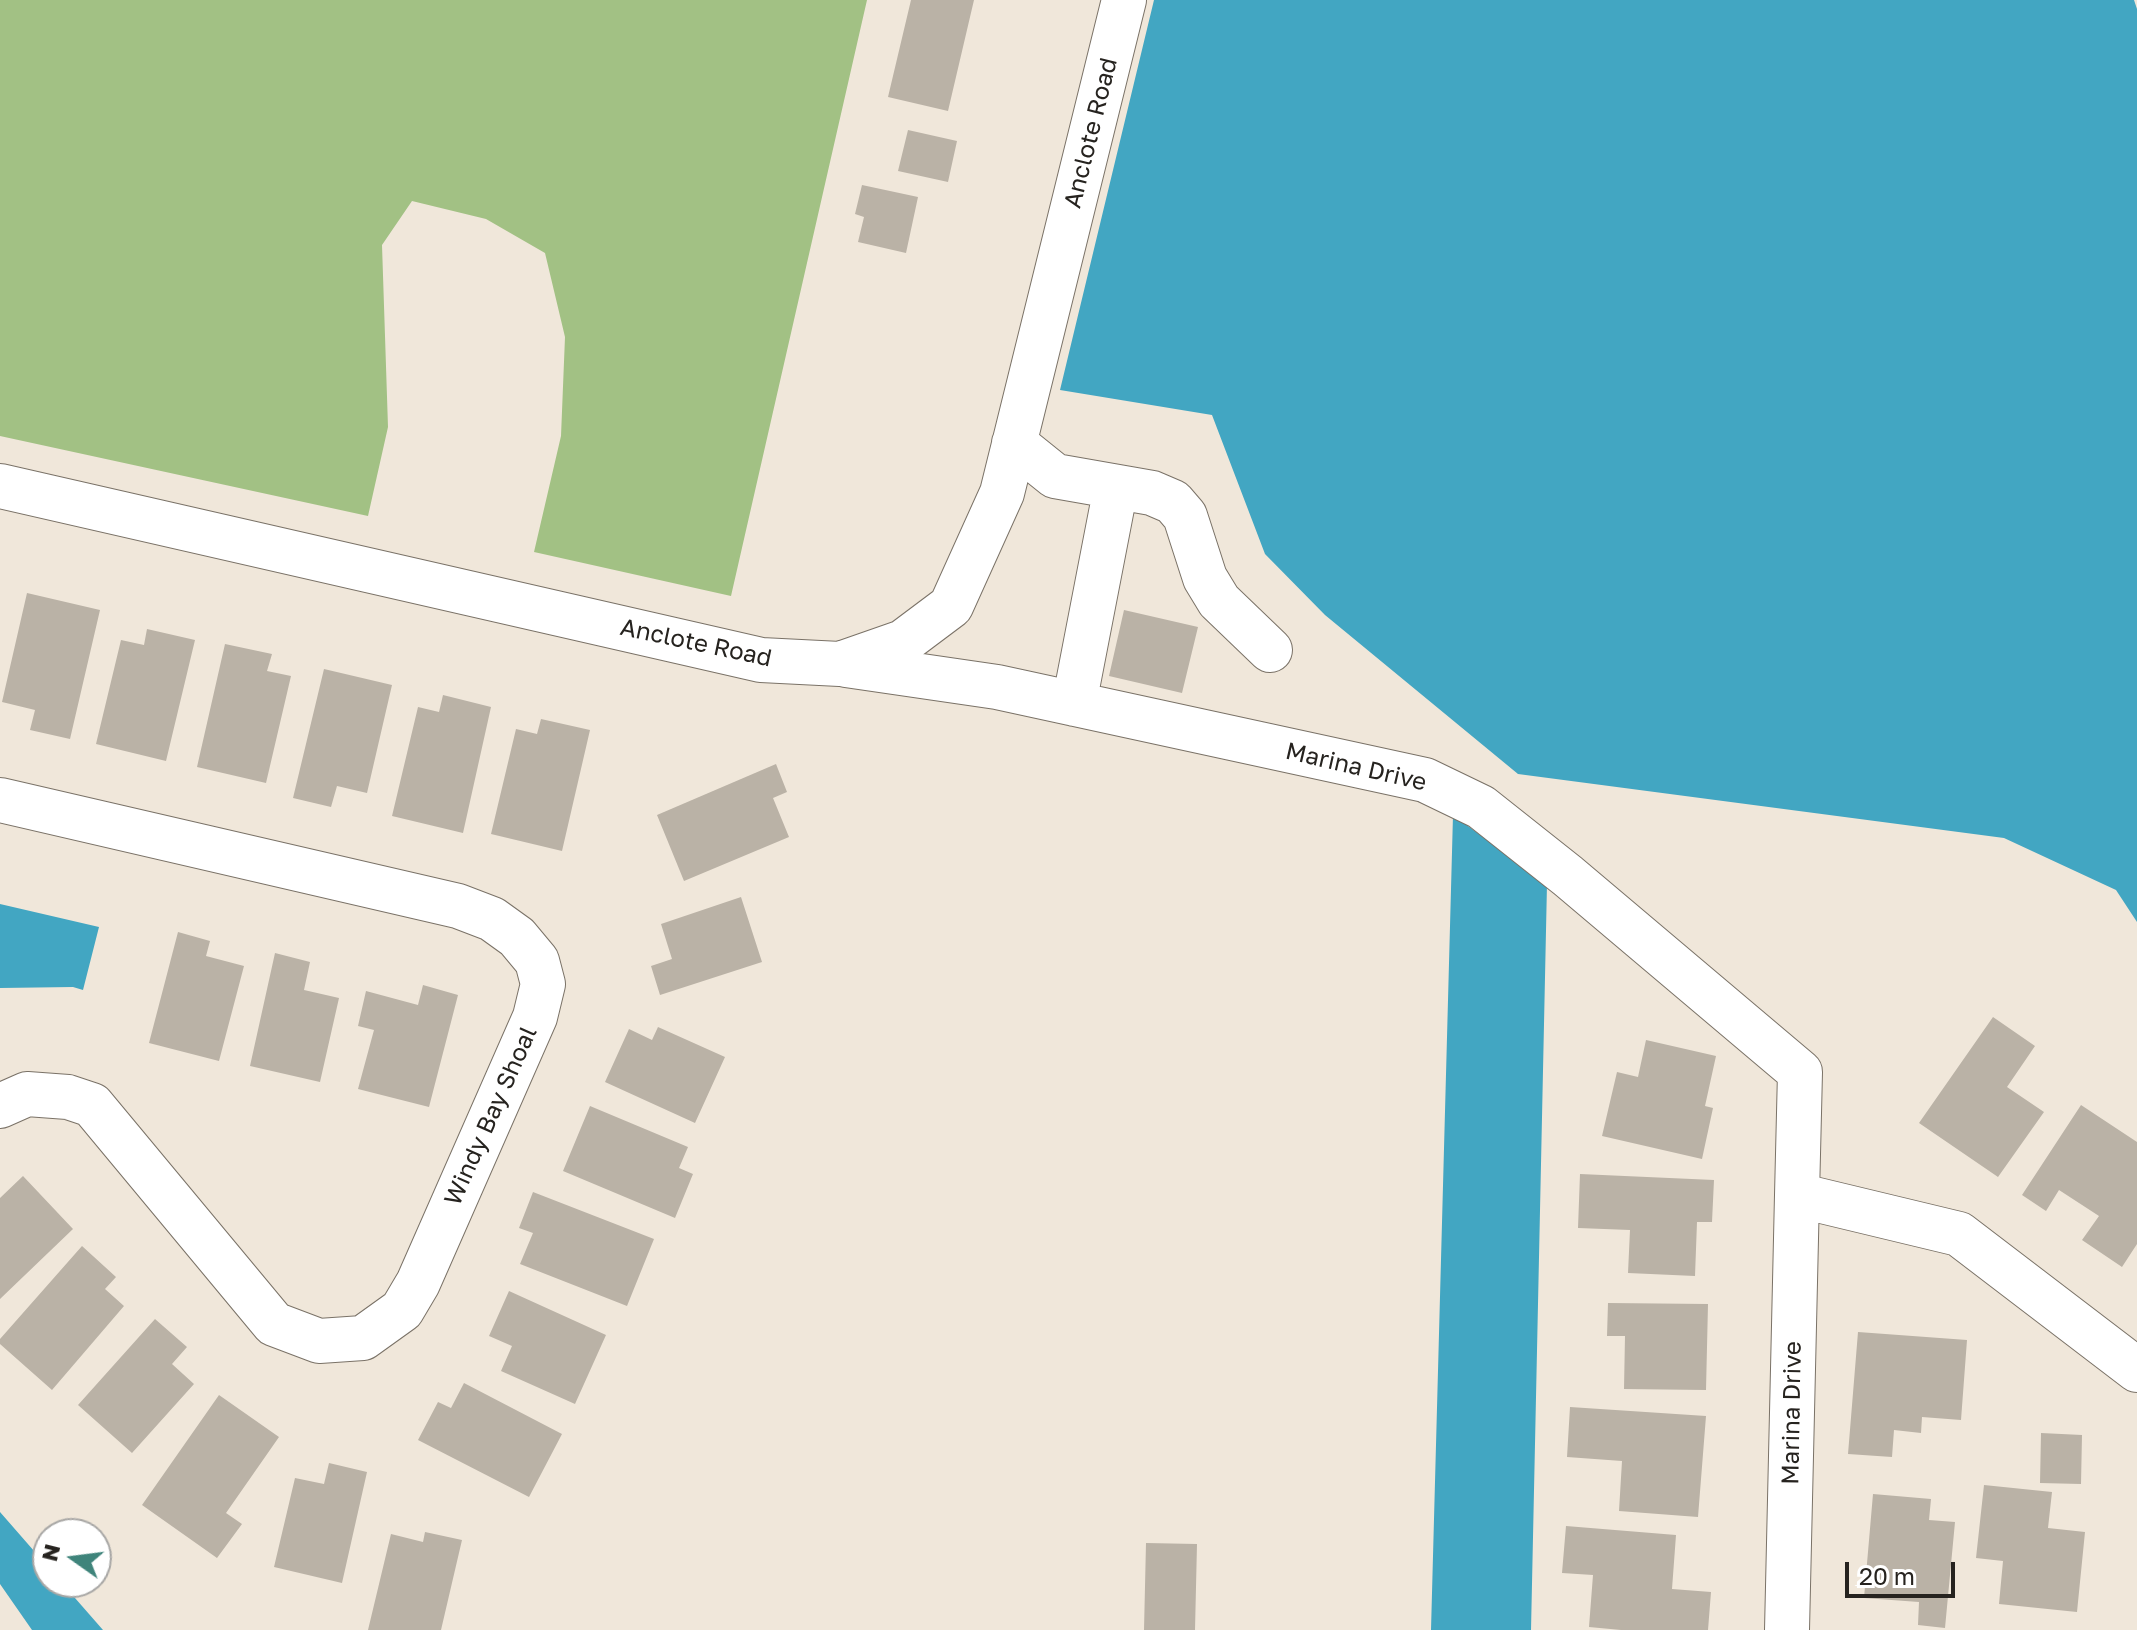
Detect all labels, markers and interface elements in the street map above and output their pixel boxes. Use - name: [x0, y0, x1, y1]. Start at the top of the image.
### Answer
- street label: Anclote Road: [1058, 55, 1124, 211]
- street label: Anclote Road: [618, 613, 774, 673]
- street label: Marina Drive: [1283, 737, 1429, 797]
- street label: Windy Bay Shoal: [439, 1022, 543, 1210]
- street label: Marina Drive: [1776, 1341, 1808, 1485]
- north arrow: [32, 1518, 112, 1598]
- text: N: [35, 1541, 65, 1564]
- scale bar: [1849, 1546, 1959, 1596]
- text: 20 m: [1859, 1561, 1915, 1590]

